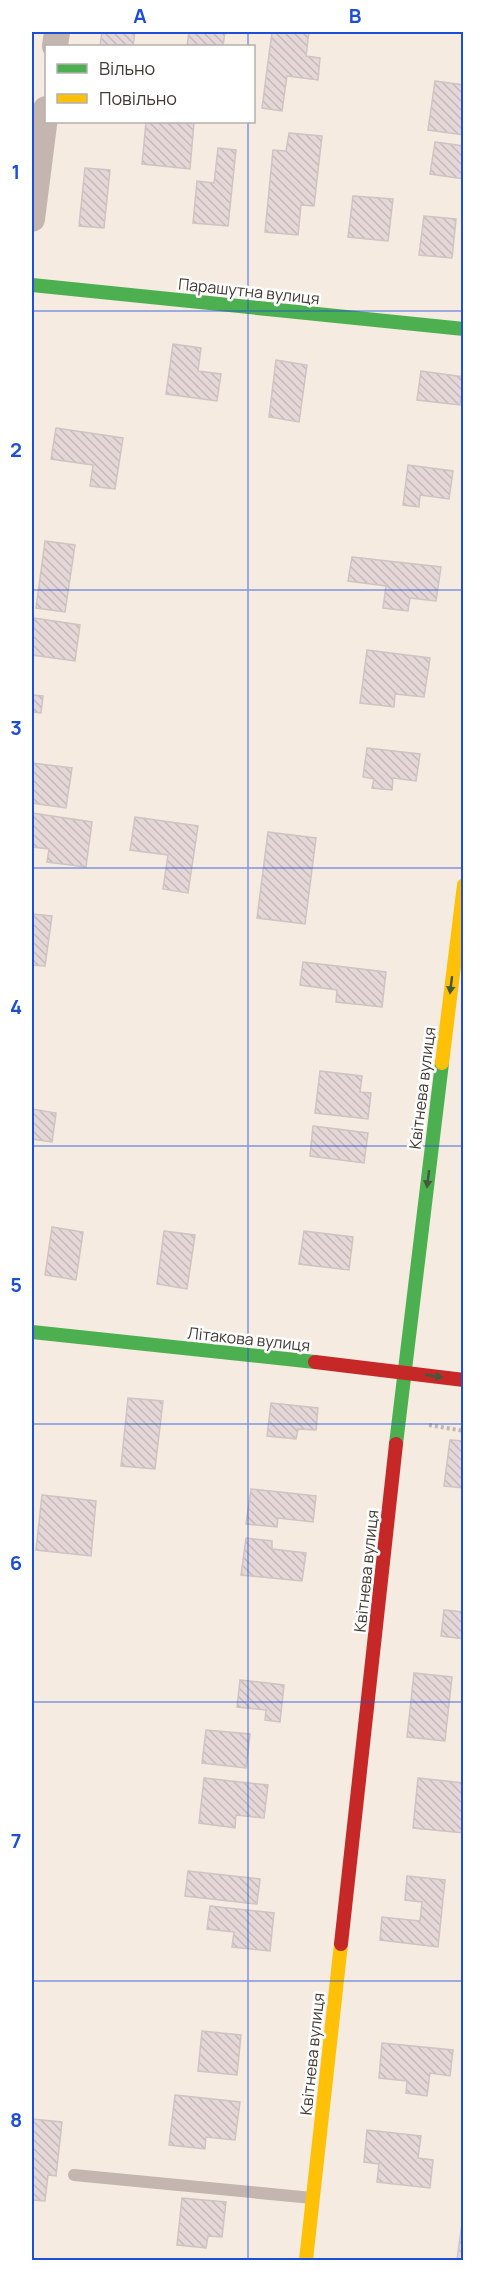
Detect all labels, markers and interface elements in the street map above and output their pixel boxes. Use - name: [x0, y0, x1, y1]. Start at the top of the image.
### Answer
- text: A: [133, 2, 147, 29]
- text: B: [349, 2, 362, 29]
- legend: [45, 45, 255, 123]
- text: Вільно: [99, 56, 155, 80]
- text: Повільно: [99, 86, 177, 110]
- text: 1: [12, 158, 20, 185]
- street label: Парашутна вулиця: [177, 273, 321, 309]
- text: 2: [10, 436, 22, 463]
- text: 3: [10, 714, 22, 741]
- one-way arrow: [447, 976, 456, 995]
- text: 4: [10, 993, 22, 1020]
- street label: Квітнева вулиця: [404, 1026, 440, 1150]
- one-way arrow: [423, 1169, 432, 1188]
- text: 5: [10, 1271, 22, 1298]
- street label: Літакова вулиця: [187, 1322, 311, 1356]
- one-way arrow: [424, 1371, 443, 1380]
- street label: Квітнева вулиця: [349, 1509, 383, 1633]
- text: 6: [10, 1549, 22, 1576]
- text: 7: [11, 1827, 21, 1854]
- street label: Квітнева вулиця: [295, 1992, 329, 2116]
- text: 8: [10, 2106, 22, 2133]

